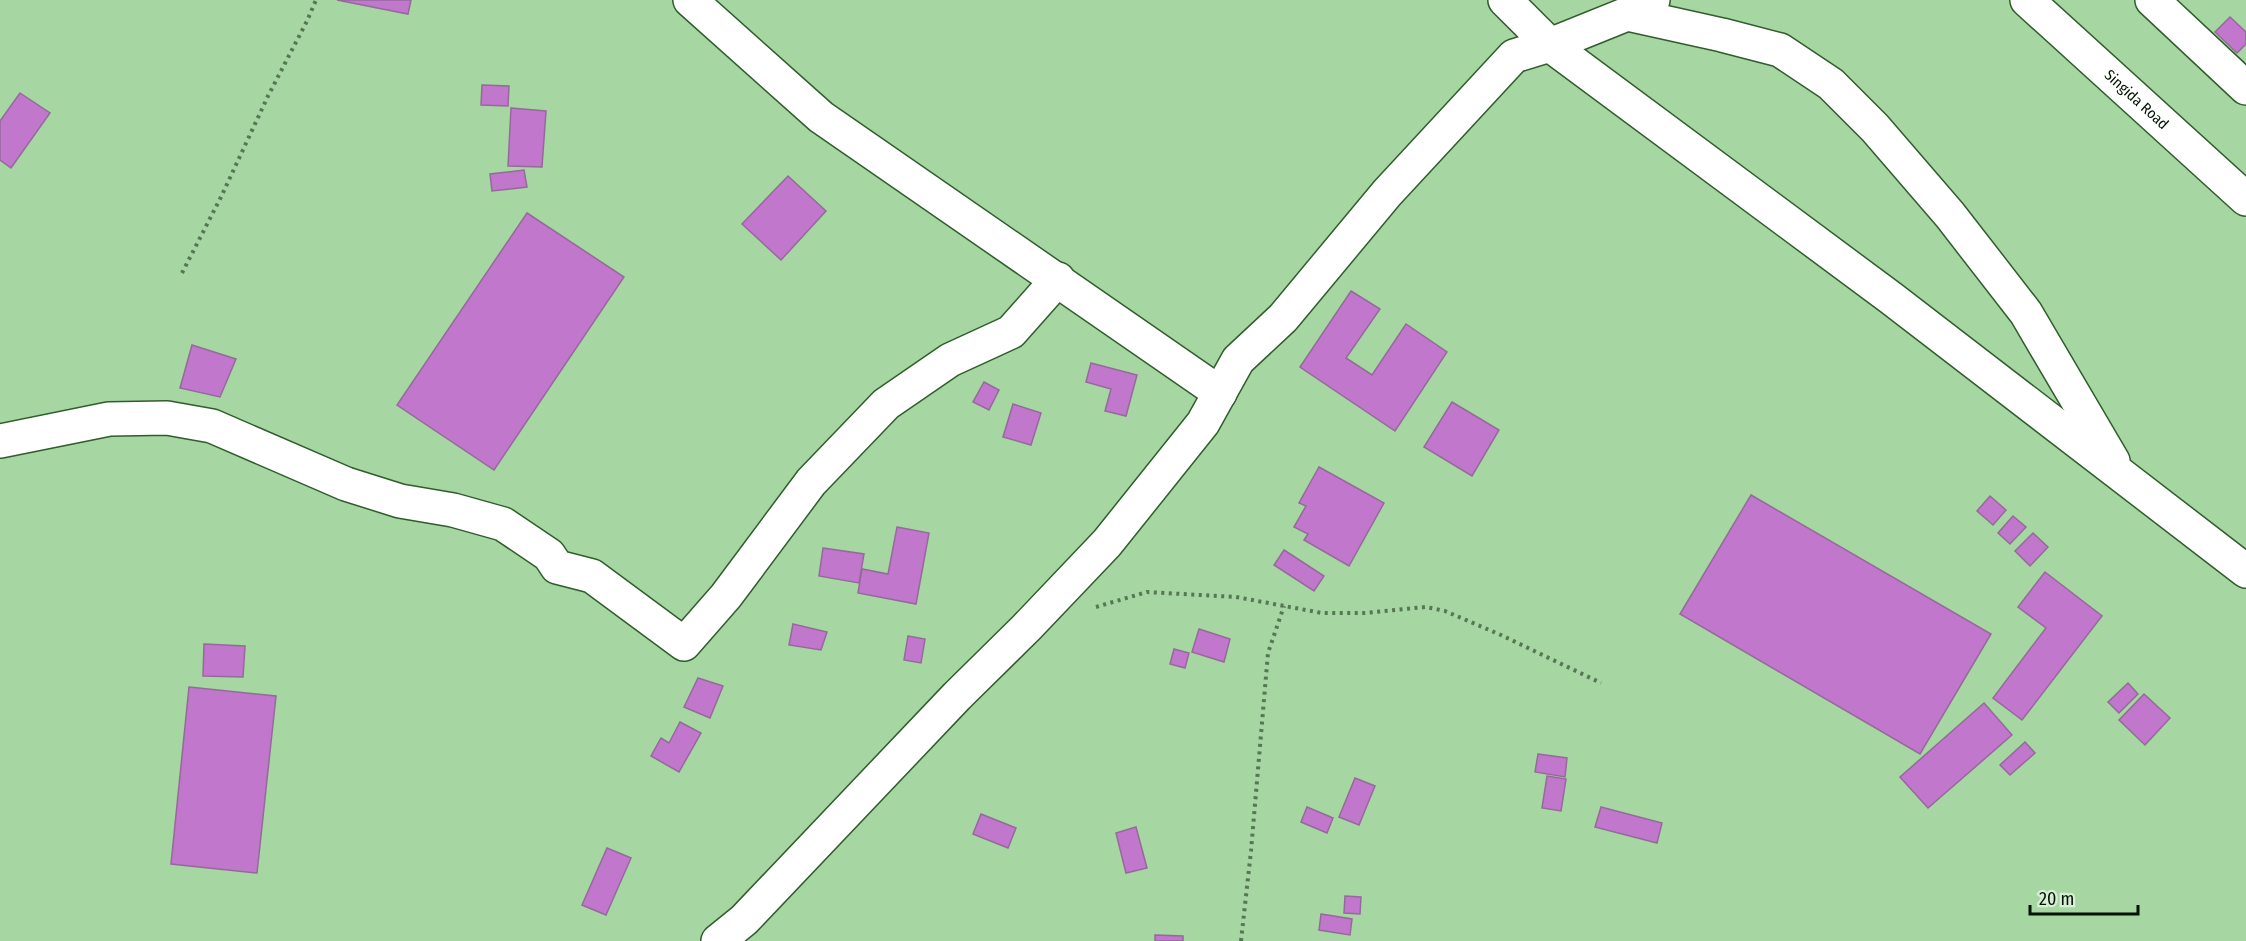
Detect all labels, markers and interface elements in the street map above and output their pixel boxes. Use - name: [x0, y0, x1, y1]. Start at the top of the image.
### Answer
- street label: Singida Road: [2101, 66, 2172, 133]
- scale bar: [2030, 878, 2138, 916]
- text: 20 m: [2039, 888, 2074, 910]

